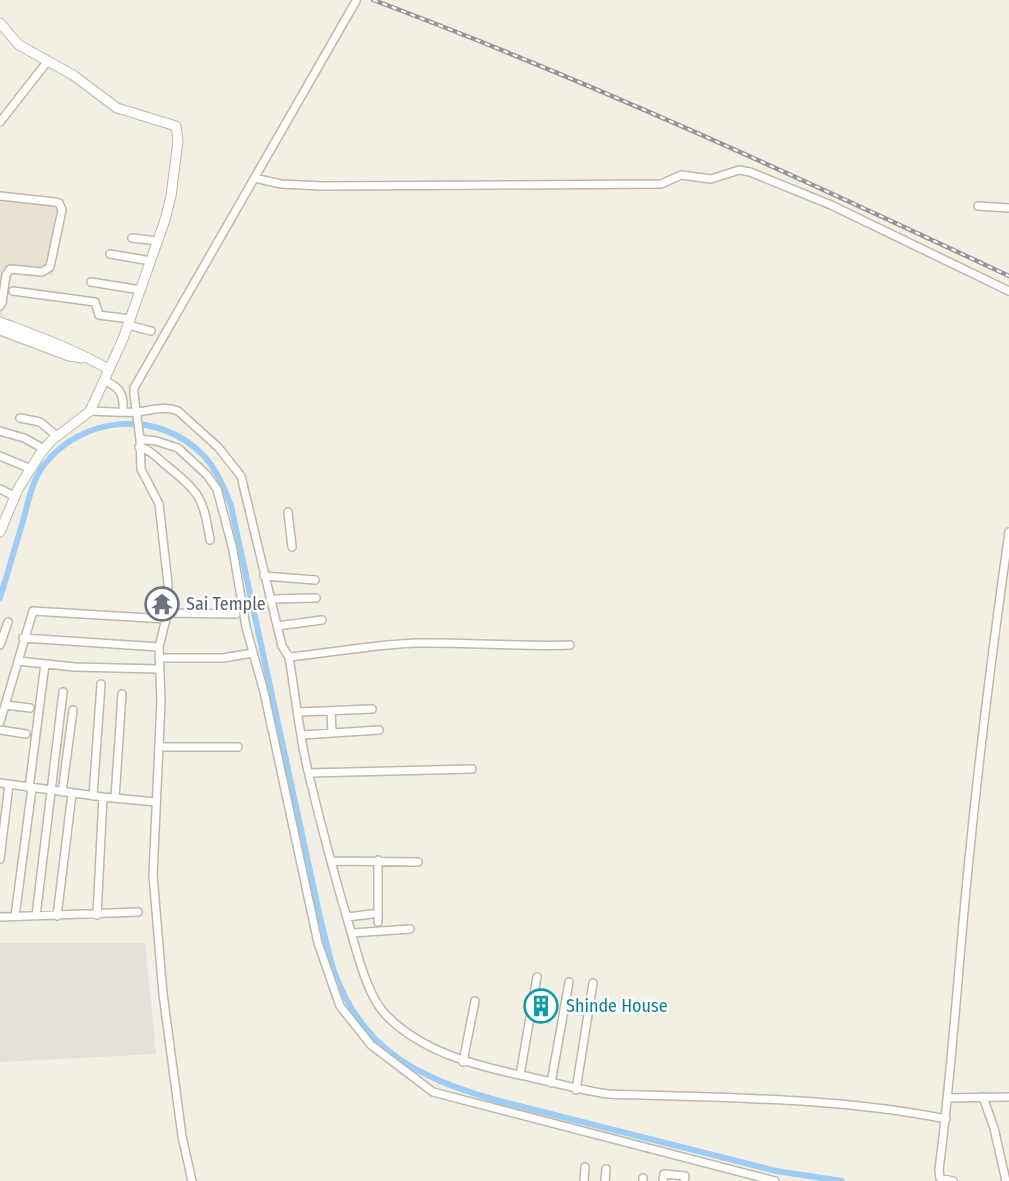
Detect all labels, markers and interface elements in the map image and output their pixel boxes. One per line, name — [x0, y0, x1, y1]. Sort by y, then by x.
temple icon: Sai Temple — [143, 585, 181, 623]
place label: Sai Temple — [186, 593, 266, 615]
building icon: Shinde House — [522, 987, 560, 1025]
place label: Shinde House — [566, 995, 668, 1017]

